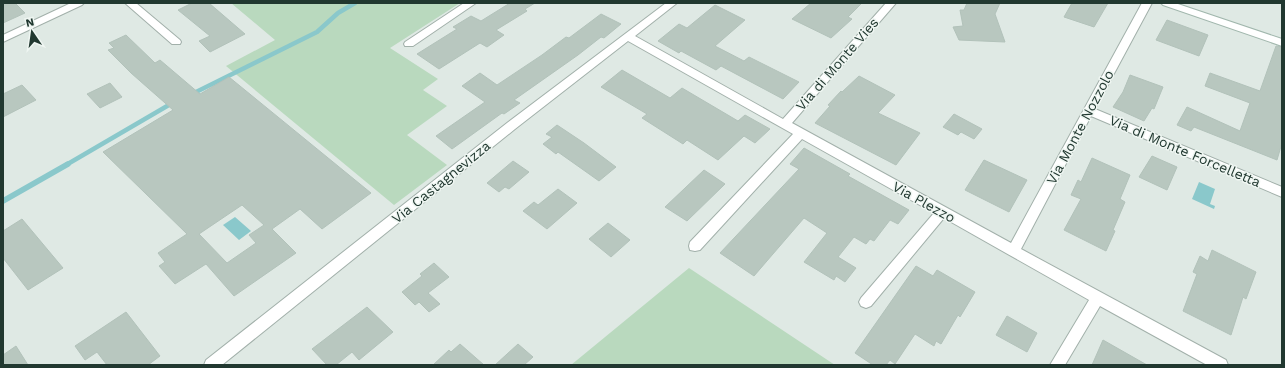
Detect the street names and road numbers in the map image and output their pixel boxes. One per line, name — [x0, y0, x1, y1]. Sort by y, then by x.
street label: Via di Monte Vies — [792, 14, 882, 114]
street label: Via Monte Nozzolo — [1043, 67, 1117, 187]
street label: Via di Monte Forcelletta — [1107, 112, 1263, 190]
street label: Via Castagnevizza — [389, 137, 493, 227]
street label: Via Plezzo — [890, 178, 958, 226]

